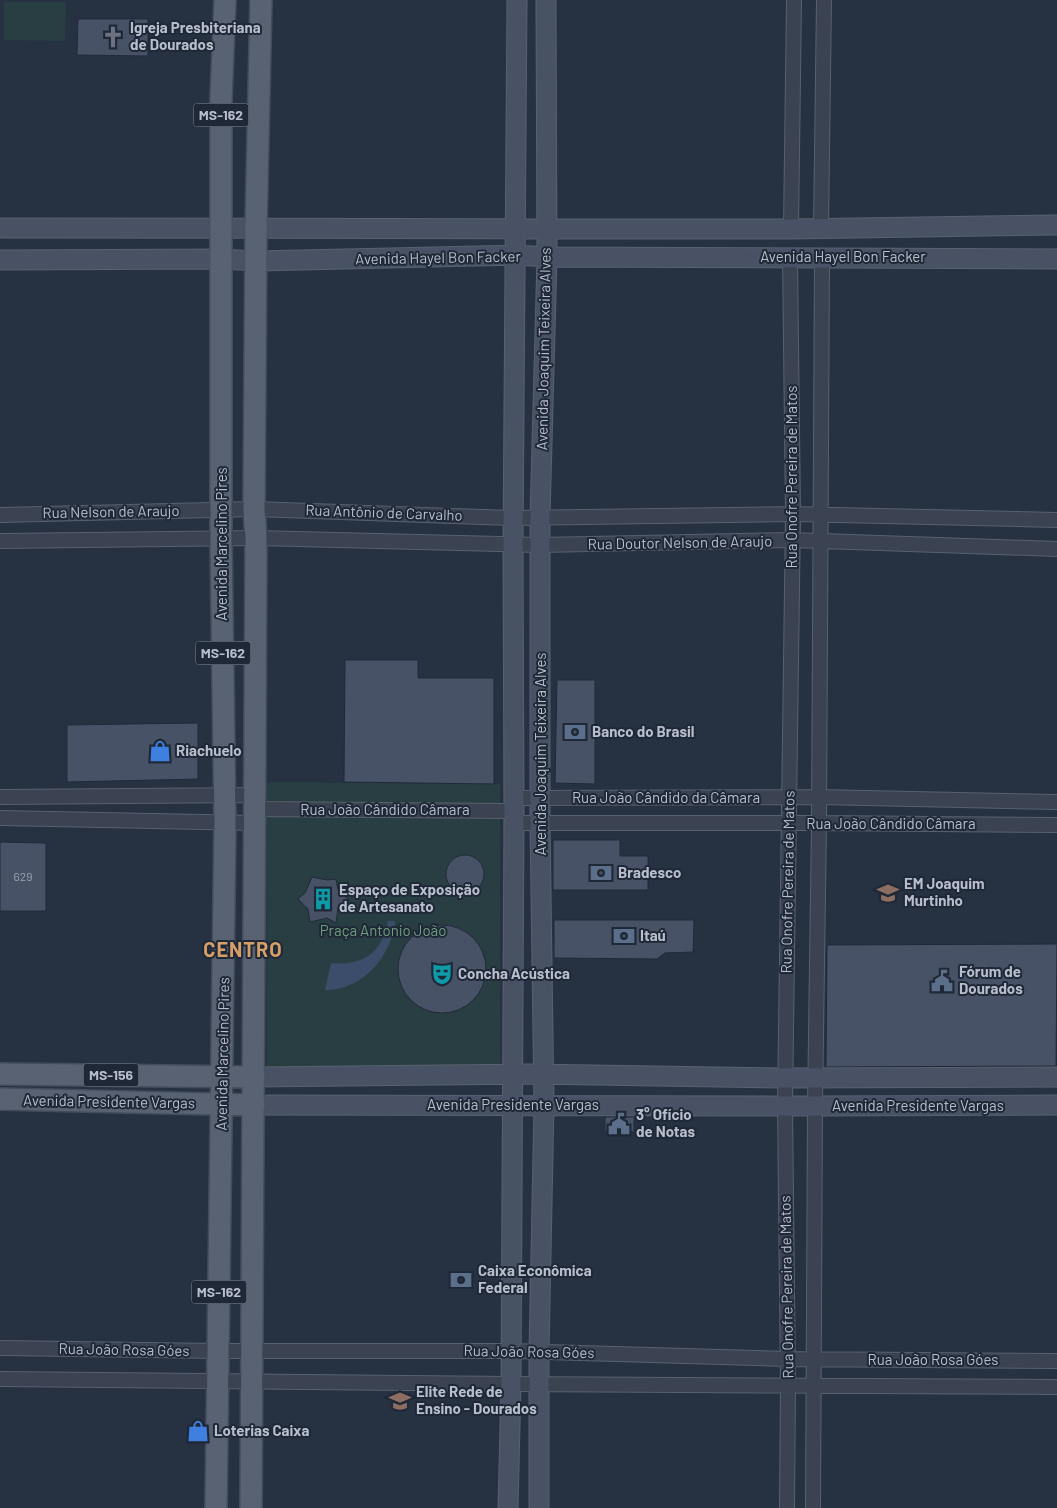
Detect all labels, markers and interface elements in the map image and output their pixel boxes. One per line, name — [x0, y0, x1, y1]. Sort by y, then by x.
place label: Igreja Presbiteriana de Dourados — [130, 18, 261, 53]
church icon: Igreja Presbiteriana de Dourados — [100, 24, 126, 50]
road number: MS-162 — [194, 104, 248, 126]
street label: Avenida Hayel Bon Facker — [355, 247, 521, 267]
street label: Avenida Joaquim Teixeira Alves — [532, 247, 554, 451]
street label: Avenida Hayel Bon Facker — [760, 247, 926, 265]
street label: Rua Onofre Pereira de Matos — [782, 385, 800, 569]
street label: Avenida Marcelino Pires — [212, 467, 230, 621]
street label: Rua Antônio de Carvalho — [305, 500, 463, 524]
street label: Rua Nelson de Araujo — [42, 501, 180, 521]
street label: Rua Doutor Nelson de Araujo — [588, 531, 772, 553]
road number: MS-162 — [196, 641, 250, 664]
street label: Avenida Joaquim Teixeira Alves — [531, 653, 549, 855]
bank icon: Banco do Brasil — [562, 719, 588, 745]
place label: Banco do Brasil — [592, 722, 694, 740]
shop icon: Riachuelo — [147, 738, 173, 764]
place label: Riachuelo — [176, 741, 242, 759]
street label: Rua João Cândido da Câmara — [572, 788, 760, 806]
street label: Rua Onofre Pereira de Matos — [776, 790, 798, 974]
street label: Rua João Cândido Câmara — [300, 800, 470, 818]
street label: Rua João Cândido Câmara — [806, 814, 976, 832]
bank icon: Bradesco — [588, 860, 614, 886]
place label: Bradesco — [618, 863, 681, 881]
house number: 629 — [14, 869, 32, 883]
place label: EM Joaquim Murtinho — [904, 874, 985, 909]
place label: Espaço de Exposição de Artesanato — [339, 880, 480, 915]
school or university icon: EM Joaquim Murtinho — [875, 880, 901, 906]
building icon: Espaço de Exposição de Artesanato — [310, 886, 336, 912]
park label: Praça Antonio João — [320, 921, 446, 939]
bank icon: Itaú — [611, 923, 637, 949]
place label: Itaú — [640, 926, 666, 944]
district label: CENTRO — [203, 937, 283, 961]
theatre icon: Concha Acústica — [429, 961, 455, 987]
place label: Fórum de Dourados — [959, 962, 1023, 997]
place label: Concha Acústica — [458, 964, 570, 982]
public building icon: Fórum de Dourados — [929, 968, 955, 994]
street label: Avenida Marcelino Pires — [212, 977, 232, 1131]
road number: MS-156 — [84, 1064, 138, 1086]
street label: Avenida Presidente Vargas — [23, 1091, 195, 1111]
street label: Avenida Presidente Vargas — [427, 1095, 599, 1113]
street label: Avenida Presidente Vargas — [832, 1096, 1004, 1114]
place label: 3° Ofício de Notas — [636, 1105, 695, 1140]
public building icon: 3° Ofício de Notas — [606, 1111, 632, 1137]
street label: Rua Onofre Pereira de Matos — [775, 1195, 797, 1379]
place label: Caixa Econômica Federal — [478, 1261, 592, 1296]
bank icon: Caixa Econômica Federal — [448, 1267, 474, 1293]
road number: MS-162 — [192, 1280, 246, 1304]
street label: Rua João Rosa Góes — [58, 1339, 190, 1359]
street label: Rua João Rosa Góes — [463, 1341, 595, 1361]
street label: Rua João Rosa Góes — [868, 1350, 998, 1368]
place label: Elite Rede de Ensino - Dourados — [416, 1382, 537, 1417]
school or university icon: Elite Rede de Ensino - Dourados — [387, 1388, 413, 1414]
shop icon: Loterias Caixa — [185, 1418, 211, 1444]
place label: Loterias Caixa — [214, 1421, 309, 1439]

